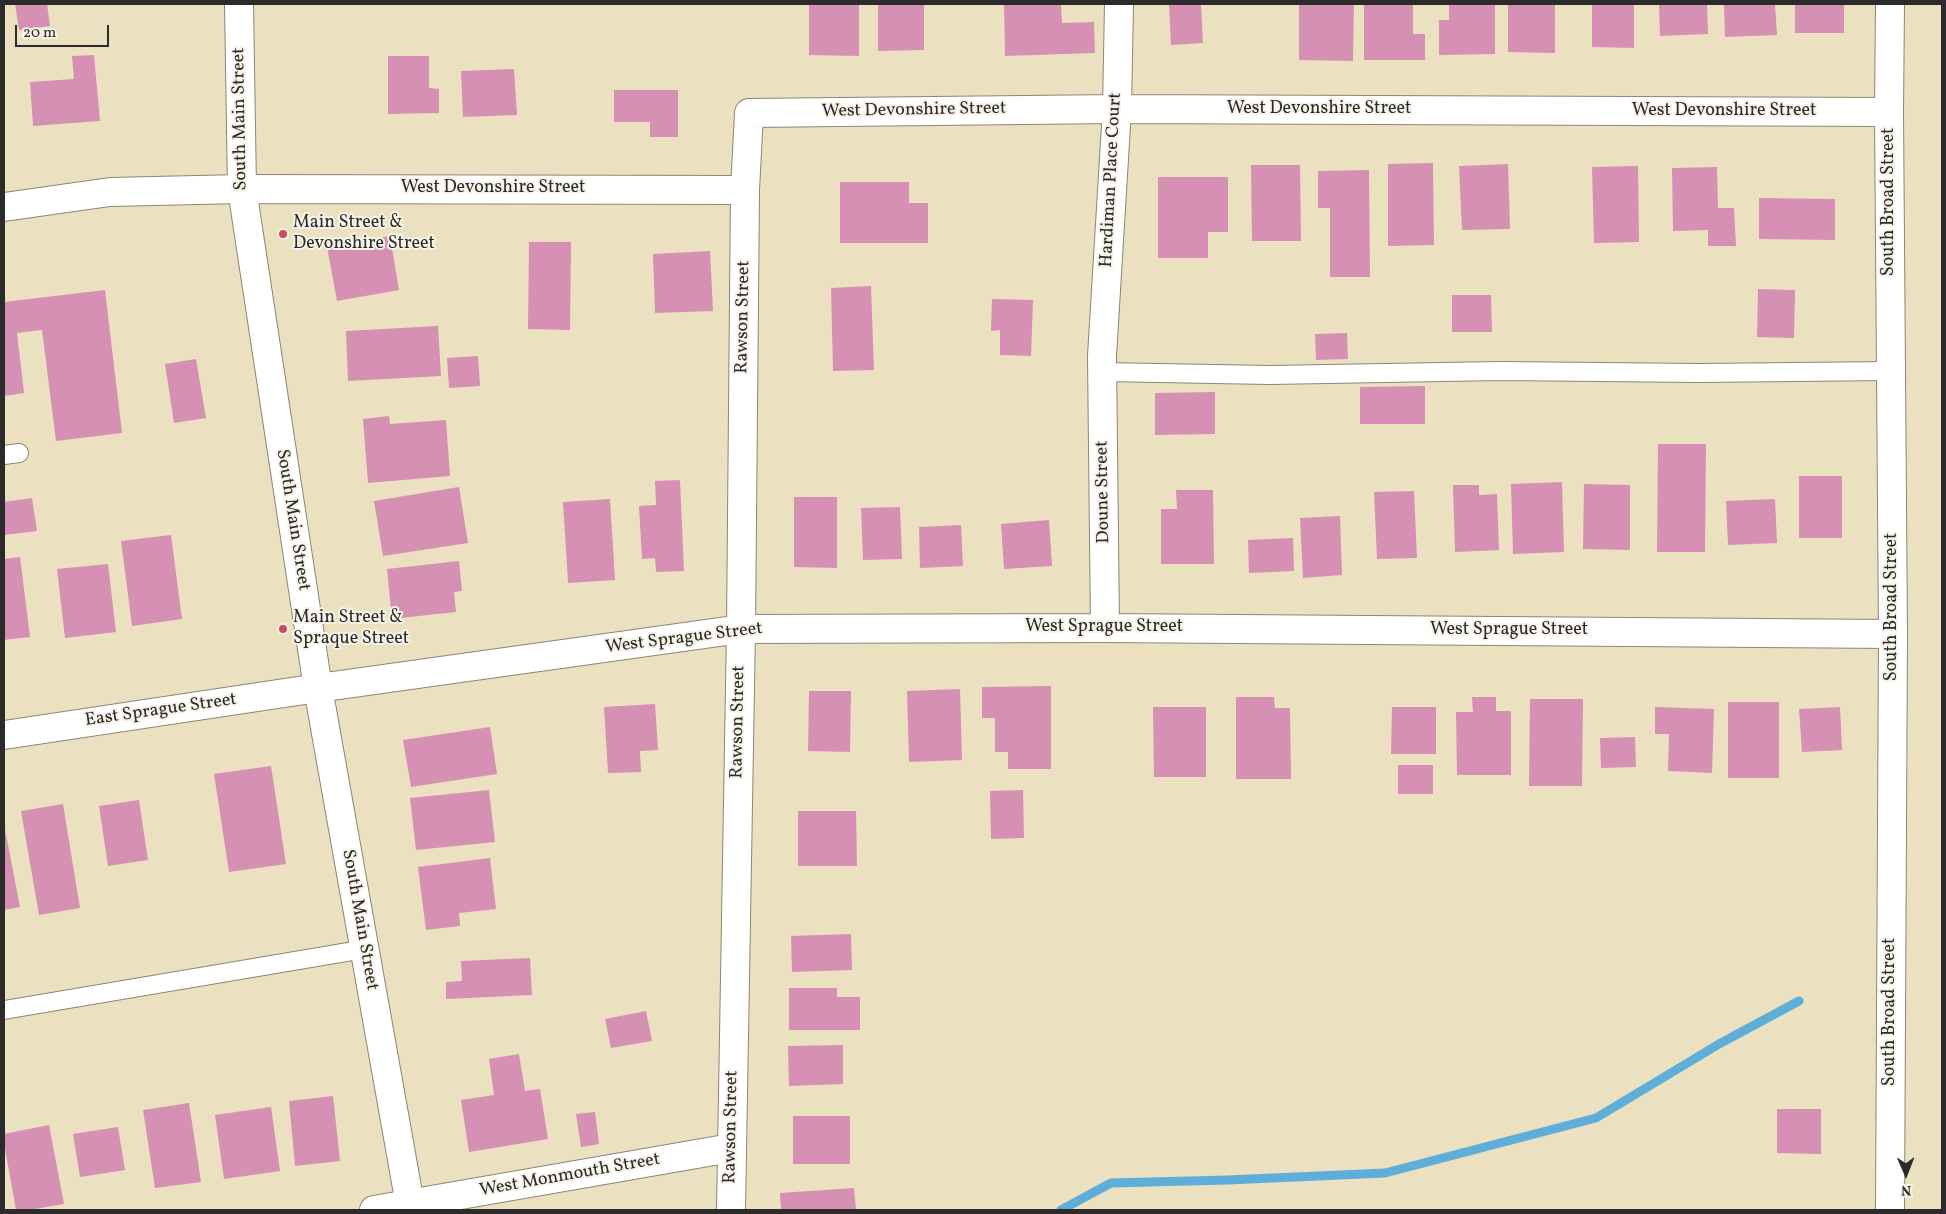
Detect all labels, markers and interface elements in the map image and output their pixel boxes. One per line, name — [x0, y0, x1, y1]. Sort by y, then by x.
scale bar — [18, 15, 111, 47]
text: 20 m — [23, 23, 56, 44]
street label: South Main Street — [229, 47, 253, 191]
street label: Hardiman Place Court — [1097, 92, 1127, 268]
street label: West Devonshire Street — [822, 99, 1006, 123]
street label: West Devonshire Street — [1227, 99, 1411, 121]
street label: West Devonshire Street — [1632, 101, 1816, 123]
street label: South Broad Street — [1879, 128, 1901, 276]
street label: West Devonshire Street — [401, 178, 585, 200]
place label: Main Street & Devonshire Street — [293, 213, 435, 255]
marker: Main Street & Devonshire Street — [277, 228, 289, 240]
street label: Rawson Street — [732, 260, 756, 374]
street label: Doune Street — [1092, 440, 1116, 544]
street label: South Main Street — [270, 448, 314, 592]
street label: South Broad Street — [1882, 533, 1904, 681]
place label: Main Street & Spraque Street — [293, 608, 409, 650]
street label: West Sprague Street — [1025, 617, 1183, 639]
street label: West Sprague Street — [604, 619, 764, 659]
street label: West Sprague Street — [1430, 620, 1588, 642]
marker: Main Street & Spraque Street — [277, 623, 289, 635]
street label: Rawson Street — [727, 665, 751, 779]
street label: East Sprague Street — [84, 690, 238, 732]
street label: South Main Street — [336, 848, 382, 992]
street label: South Broad Street — [1880, 938, 1902, 1086]
street label: Rawson Street — [720, 1070, 744, 1184]
street label: West Monmouth Street — [478, 1149, 662, 1203]
north arrow — [1881, 1149, 1931, 1199]
text: N — [1901, 1180, 1912, 1199]

